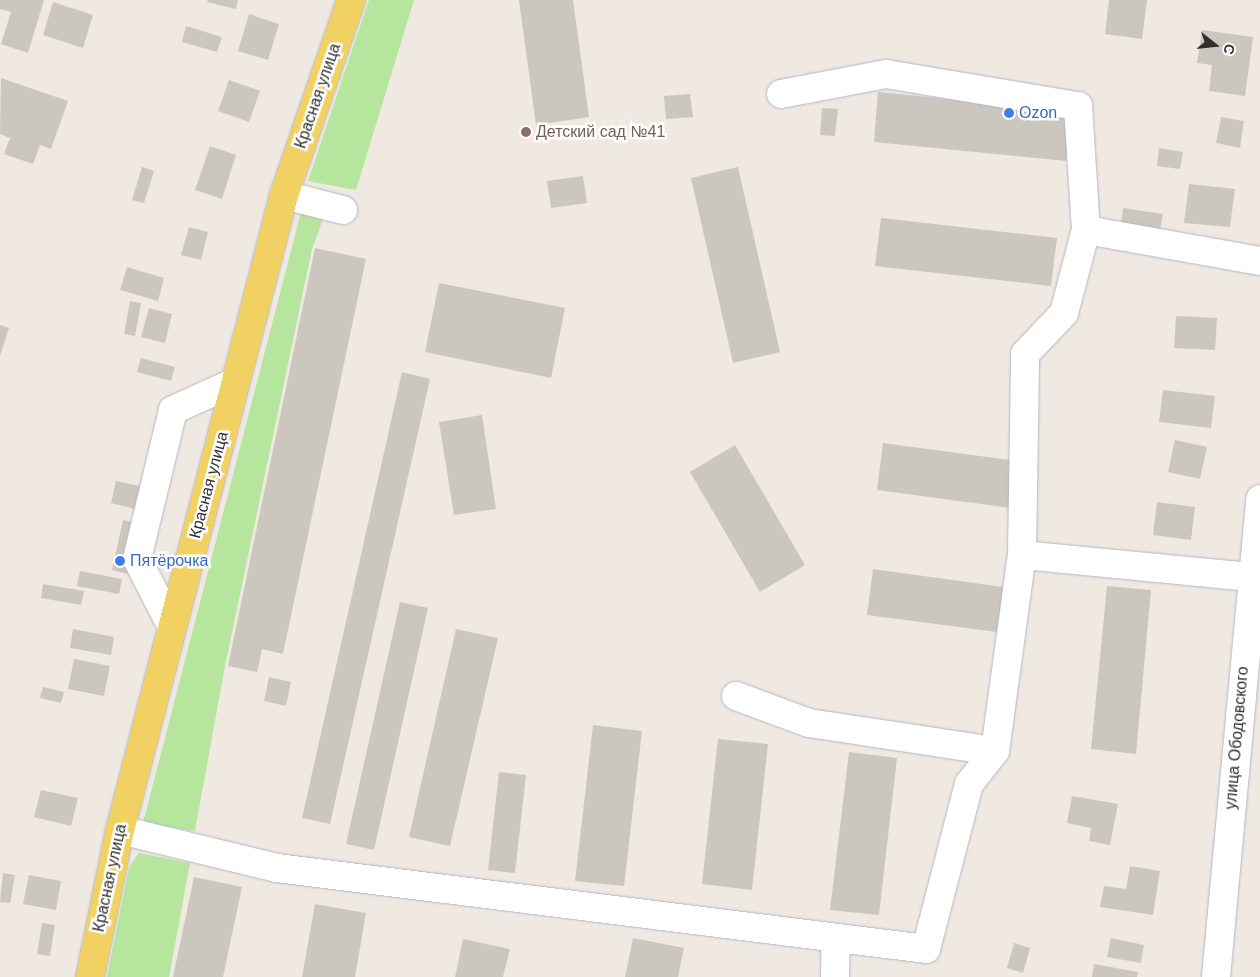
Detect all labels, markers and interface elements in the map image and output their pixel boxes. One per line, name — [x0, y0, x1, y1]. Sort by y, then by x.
north arrow — [1190, 20, 1240, 70]
street label: Красная улица — [291, 41, 345, 151]
text: С — [1220, 42, 1239, 56]
place label: Ozon — [1019, 103, 1057, 123]
marker: Ozon — [1003, 107, 1015, 119]
place label: Детский сад №41 — [536, 122, 665, 142]
marker: Детский сад №41 — [520, 126, 532, 138]
street label: Красная улица — [185, 429, 233, 541]
place label: Пятёрочка — [130, 551, 208, 571]
marker: Пятёрочка — [114, 555, 126, 567]
street label: улица Ободовского — [1221, 666, 1253, 810]
street label: Красная улица — [89, 822, 131, 934]

